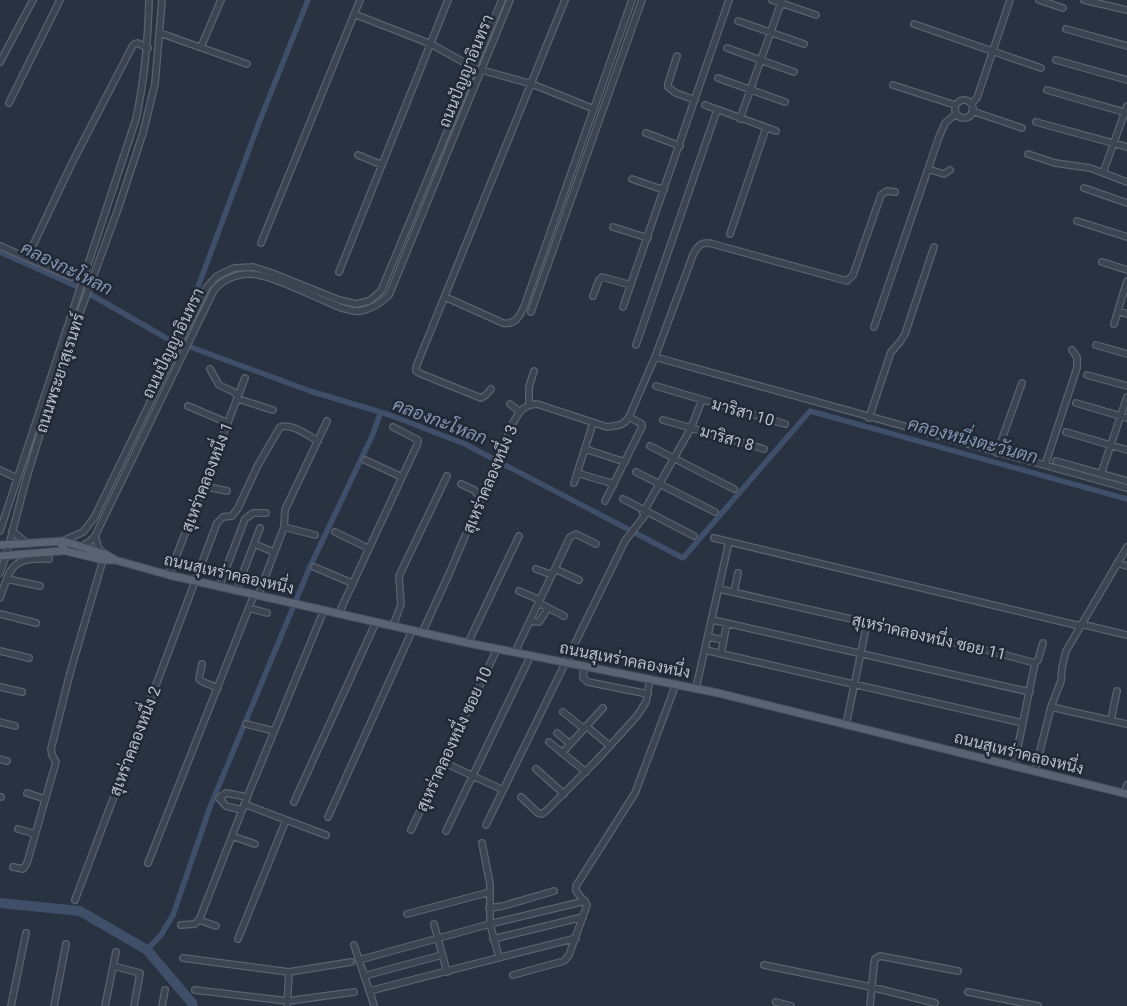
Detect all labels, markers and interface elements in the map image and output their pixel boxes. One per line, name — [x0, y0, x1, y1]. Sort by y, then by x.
street label: ถนนปัญญาอินทรา — [435, 12, 497, 130]
water label: คลองกะโหลก — [18, 235, 117, 299]
street label: ถนนปัญญาอินทรา — [138, 285, 208, 401]
street label: ถนนพระยาสุเรนทร์ — [29, 310, 90, 436]
water label: คลองกะโหลก — [390, 392, 491, 449]
street label: มาริสา 10 — [709, 394, 777, 430]
water label: คลองหนึ่งตะวันตก — [906, 408, 1042, 467]
street label: สุเหร่าคลองหนึ่ง 1 — [173, 418, 239, 535]
street label: สุเหร่าคลองหนึ่ง 3 — [454, 420, 523, 537]
street label: มาริสา 8 — [698, 421, 756, 455]
street label: ถนนสุเหร่าคลองหนึ่ง — [162, 545, 297, 600]
street label: สุเหร่าคลองหนึ่ง ซอย 11 — [850, 605, 1009, 666]
street label: ถนนสุเหร่าคลองหนึ่ง — [558, 633, 693, 684]
street label: สุเหร่าคลองหนึ่ง ซอย 10 — [408, 662, 498, 815]
street label: สุเหร่าคลองหนึ่ง 2 — [101, 682, 167, 799]
street label: ถนนสุเหร่าคลองหนึ่ง — [952, 723, 1087, 780]

